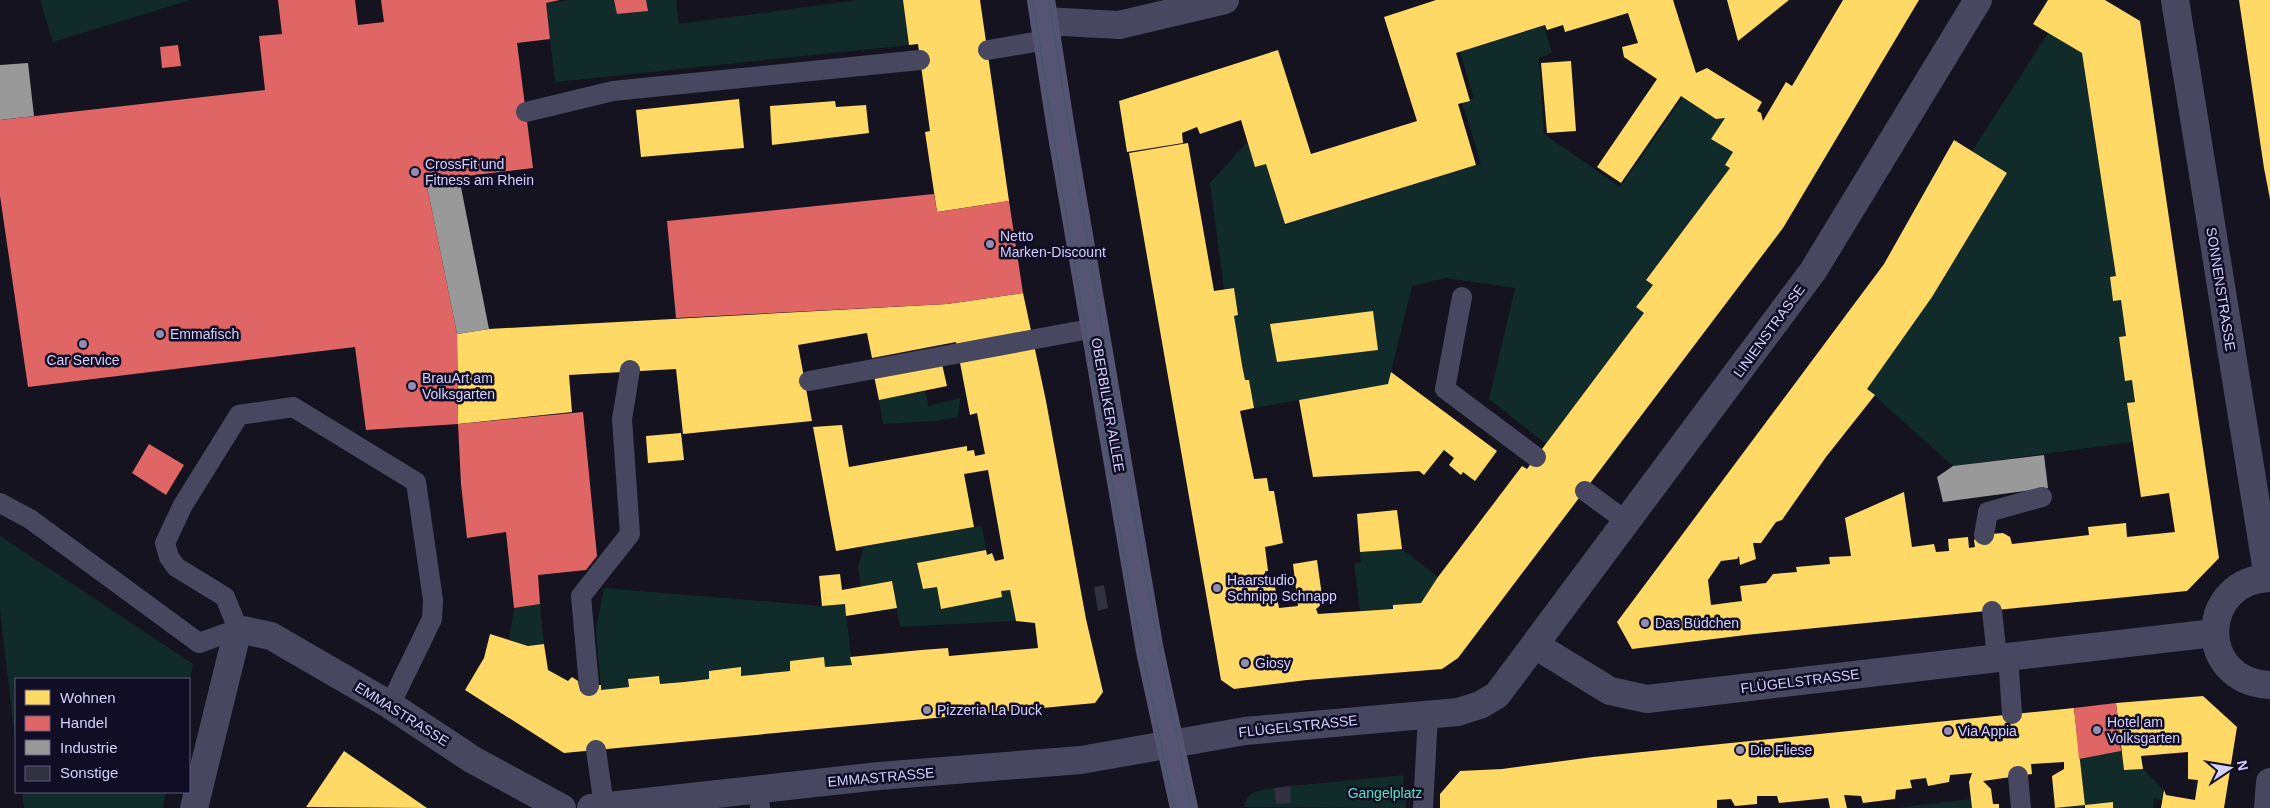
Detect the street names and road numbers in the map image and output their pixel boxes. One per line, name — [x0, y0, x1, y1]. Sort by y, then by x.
street label: SONNENSTRASSE — [2203, 226, 2239, 352]
street label: LINIENSTRASSE — [1730, 282, 1808, 380]
street label: OBERBILKER ALLEE — [1088, 337, 1128, 473]
street label: FLÜGELSTRASSE — [1739, 665, 1860, 696]
street label: EMMASTRASSE — [352, 679, 452, 749]
street label: FLÜGELSTRASSE — [1237, 711, 1358, 740]
street label: EMMASTRASSE — [827, 764, 935, 790]

